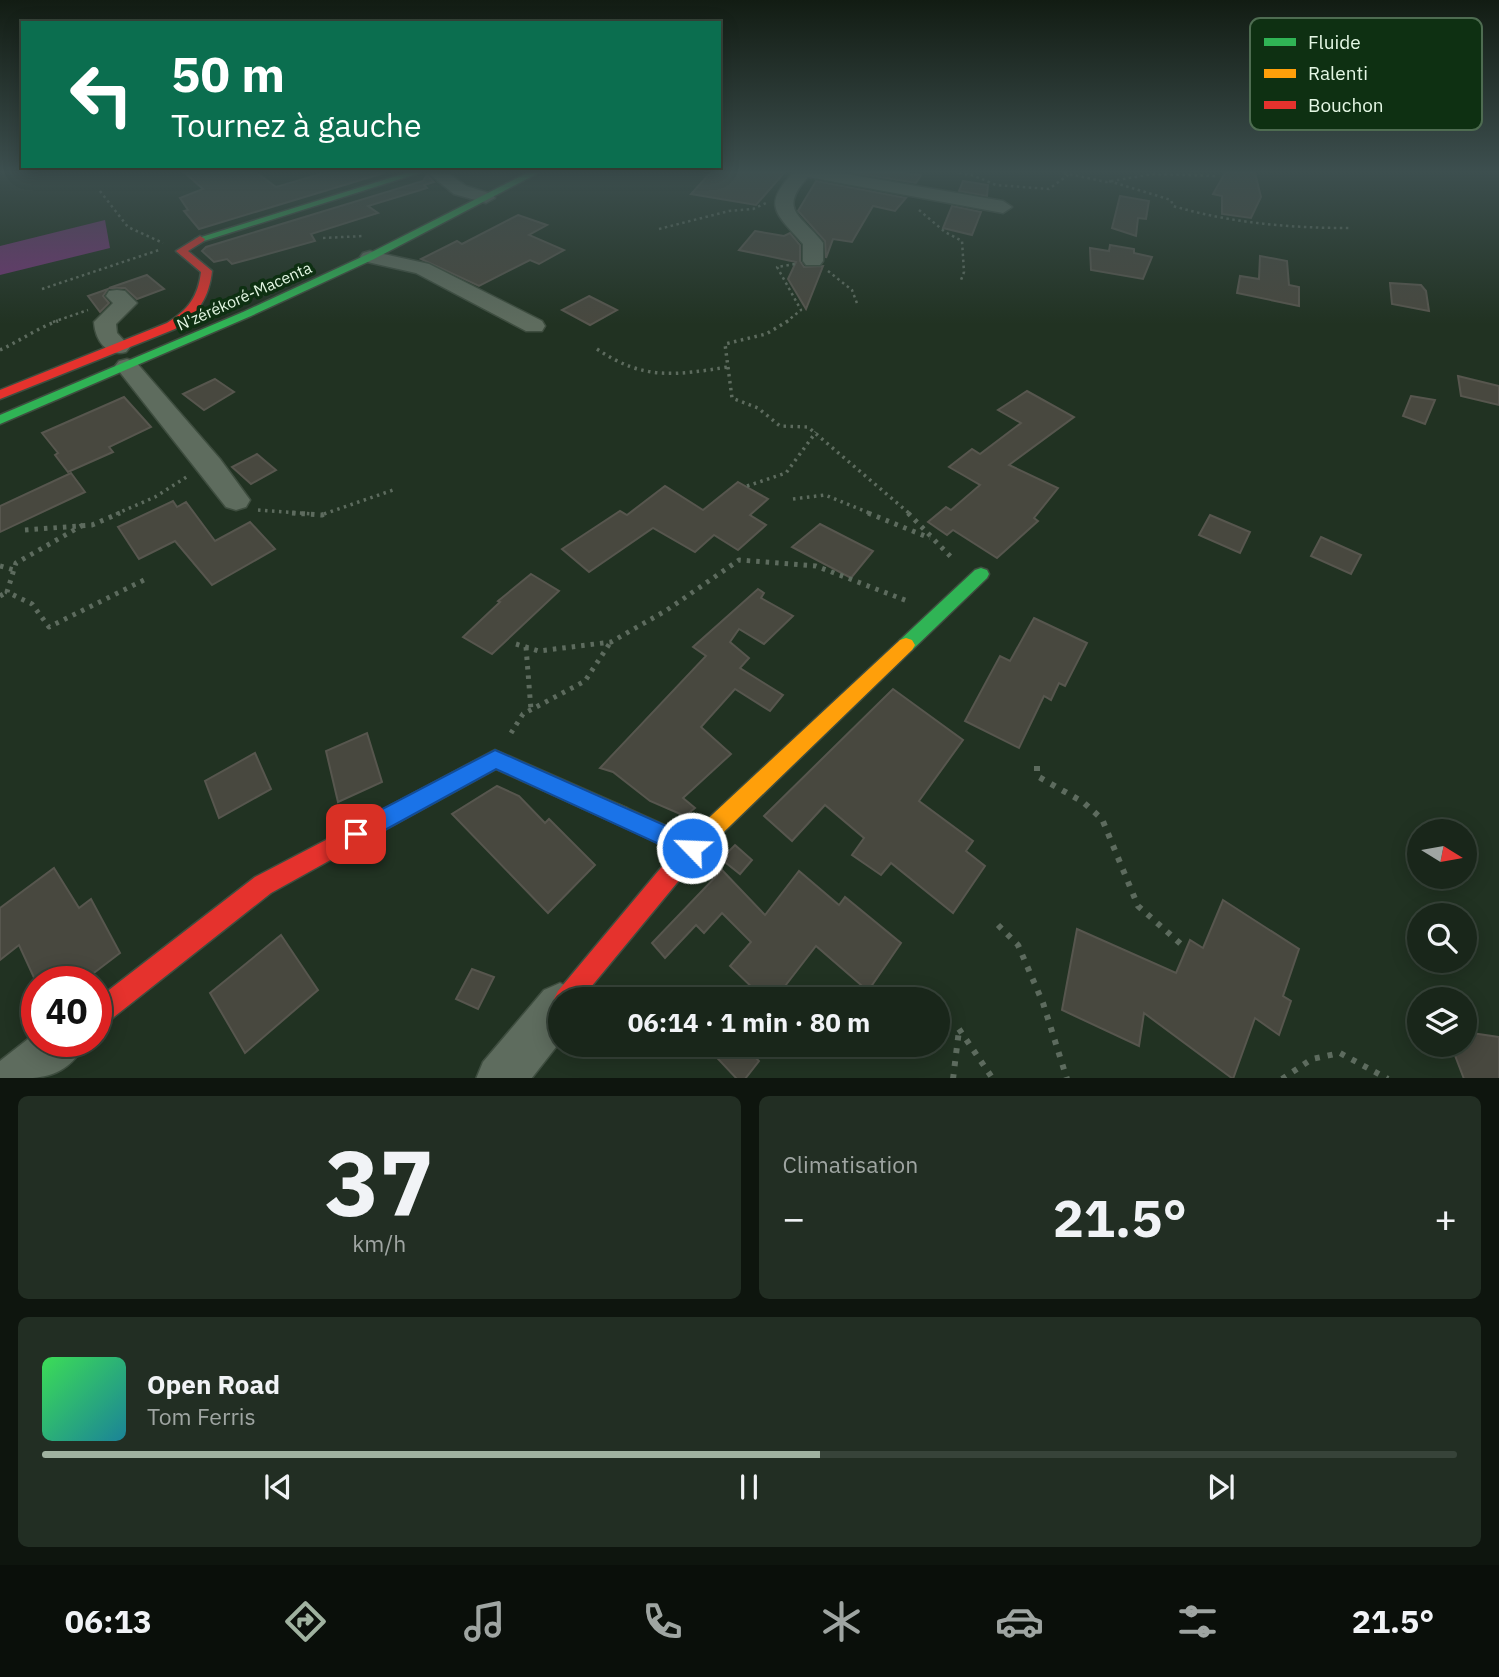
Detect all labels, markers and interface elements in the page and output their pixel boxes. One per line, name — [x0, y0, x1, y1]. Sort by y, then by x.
legend — [1250, 18, 1482, 130]
text: Fluide — [1308, 30, 1361, 54]
text: 50 m — [171, 42, 285, 105]
icon: left — [56, 49, 147, 140]
text: Ralenti — [1308, 61, 1368, 85]
text: Bouchon — [1308, 93, 1384, 117]
text: Tournez à gauche — [171, 104, 422, 146]
street label: N'zérékoré-Macenta — [173, 257, 315, 335]
pin — [326, 804, 386, 864]
position arrow — [655, 811, 729, 885]
icon: arrive — [337, 815, 375, 853]
north arrow — [1407, 819, 1477, 889]
map controls — [1407, 819, 1477, 1057]
button: search — [1407, 903, 1477, 973]
speed limit sign: 40 — [21, 966, 112, 1057]
button: layers — [1407, 987, 1477, 1057]
text: 06:14 · 1 min · 80 m — [628, 1005, 870, 1039]
text: 37 — [325, 1123, 434, 1241]
text: Climatisation — [783, 1149, 918, 1179]
text: 21.5° — [1053, 1184, 1187, 1251]
text: − — [783, 1193, 805, 1242]
text: + — [1434, 1193, 1457, 1242]
text: km/h — [352, 1228, 406, 1258]
text: Open Road — [147, 1367, 280, 1401]
text: Tom Ferris — [147, 1401, 256, 1431]
icon: previous — [259, 1468, 297, 1506]
icon: pause — [730, 1468, 768, 1506]
icon: next — [1202, 1468, 1240, 1506]
icon: directions — [281, 1597, 330, 1646]
icon: music — [460, 1597, 509, 1646]
icon: phone — [638, 1597, 687, 1646]
icon: climate — [817, 1597, 866, 1646]
icon: car — [995, 1597, 1044, 1646]
icon: filters — [1173, 1597, 1222, 1646]
text: 06:13 — [65, 1600, 152, 1642]
text: 21.5° — [1352, 1600, 1434, 1642]

